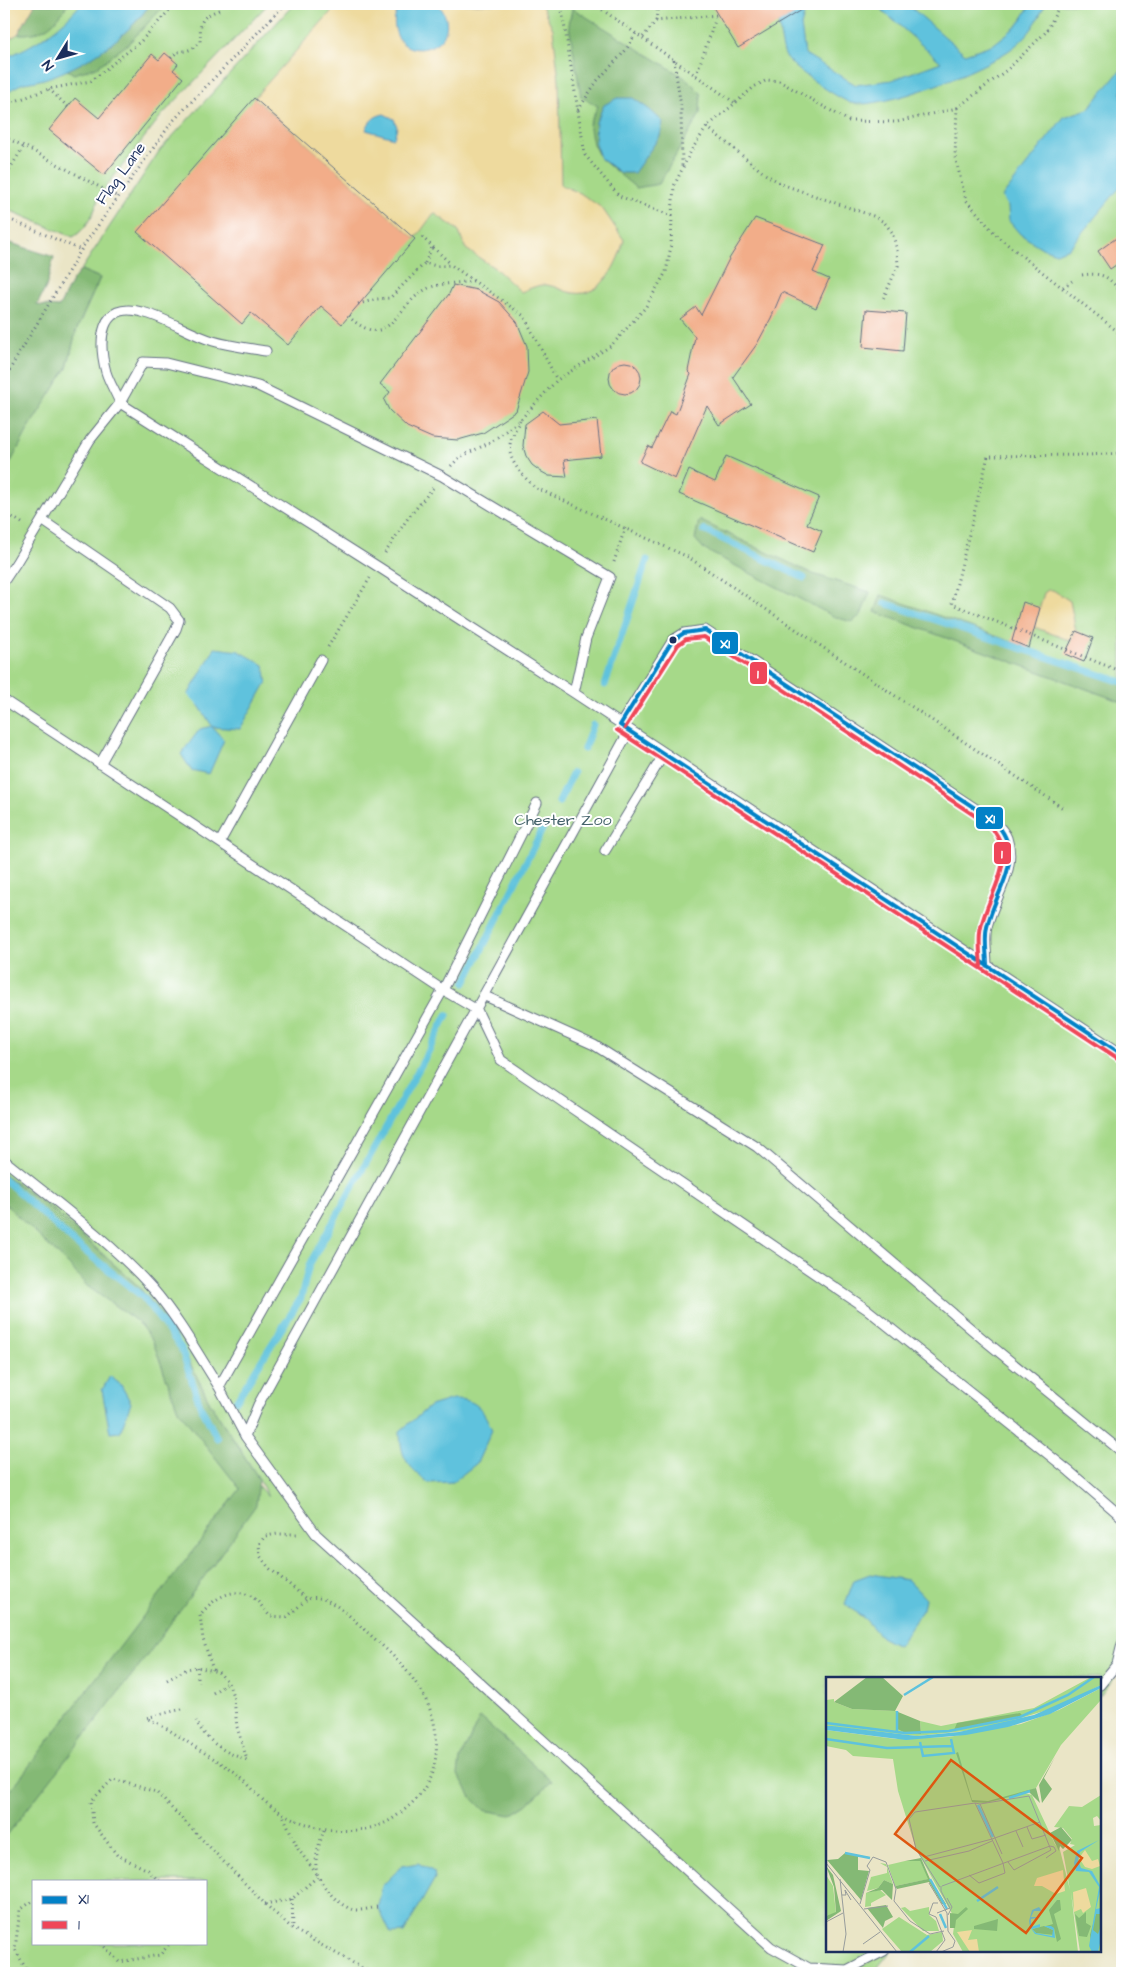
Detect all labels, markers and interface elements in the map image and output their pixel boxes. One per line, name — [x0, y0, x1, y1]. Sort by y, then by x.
north arrow — [32, 32, 82, 82]
text: N — [38, 56, 59, 75]
street label: Flag Lane — [91, 138, 152, 210]
line badge: X1 — [711, 631, 739, 655]
text: X1 — [720, 634, 730, 654]
unlabelled marker — [668, 635, 678, 645]
line badge: 1 — [749, 661, 768, 685]
text: 1 — [757, 664, 759, 684]
line badge: X1 — [975, 806, 1004, 830]
park label: Chester Zoo — [515, 809, 611, 831]
text: X1 — [985, 809, 995, 829]
line badge: 1 — [993, 841, 1012, 865]
text: 1 — [1001, 844, 1003, 864]
inset map — [826, 1677, 1101, 1952]
legend — [32, 1880, 208, 1944]
text: X1 — [78, 1889, 89, 1910]
text: 1 — [78, 1915, 80, 1936]

